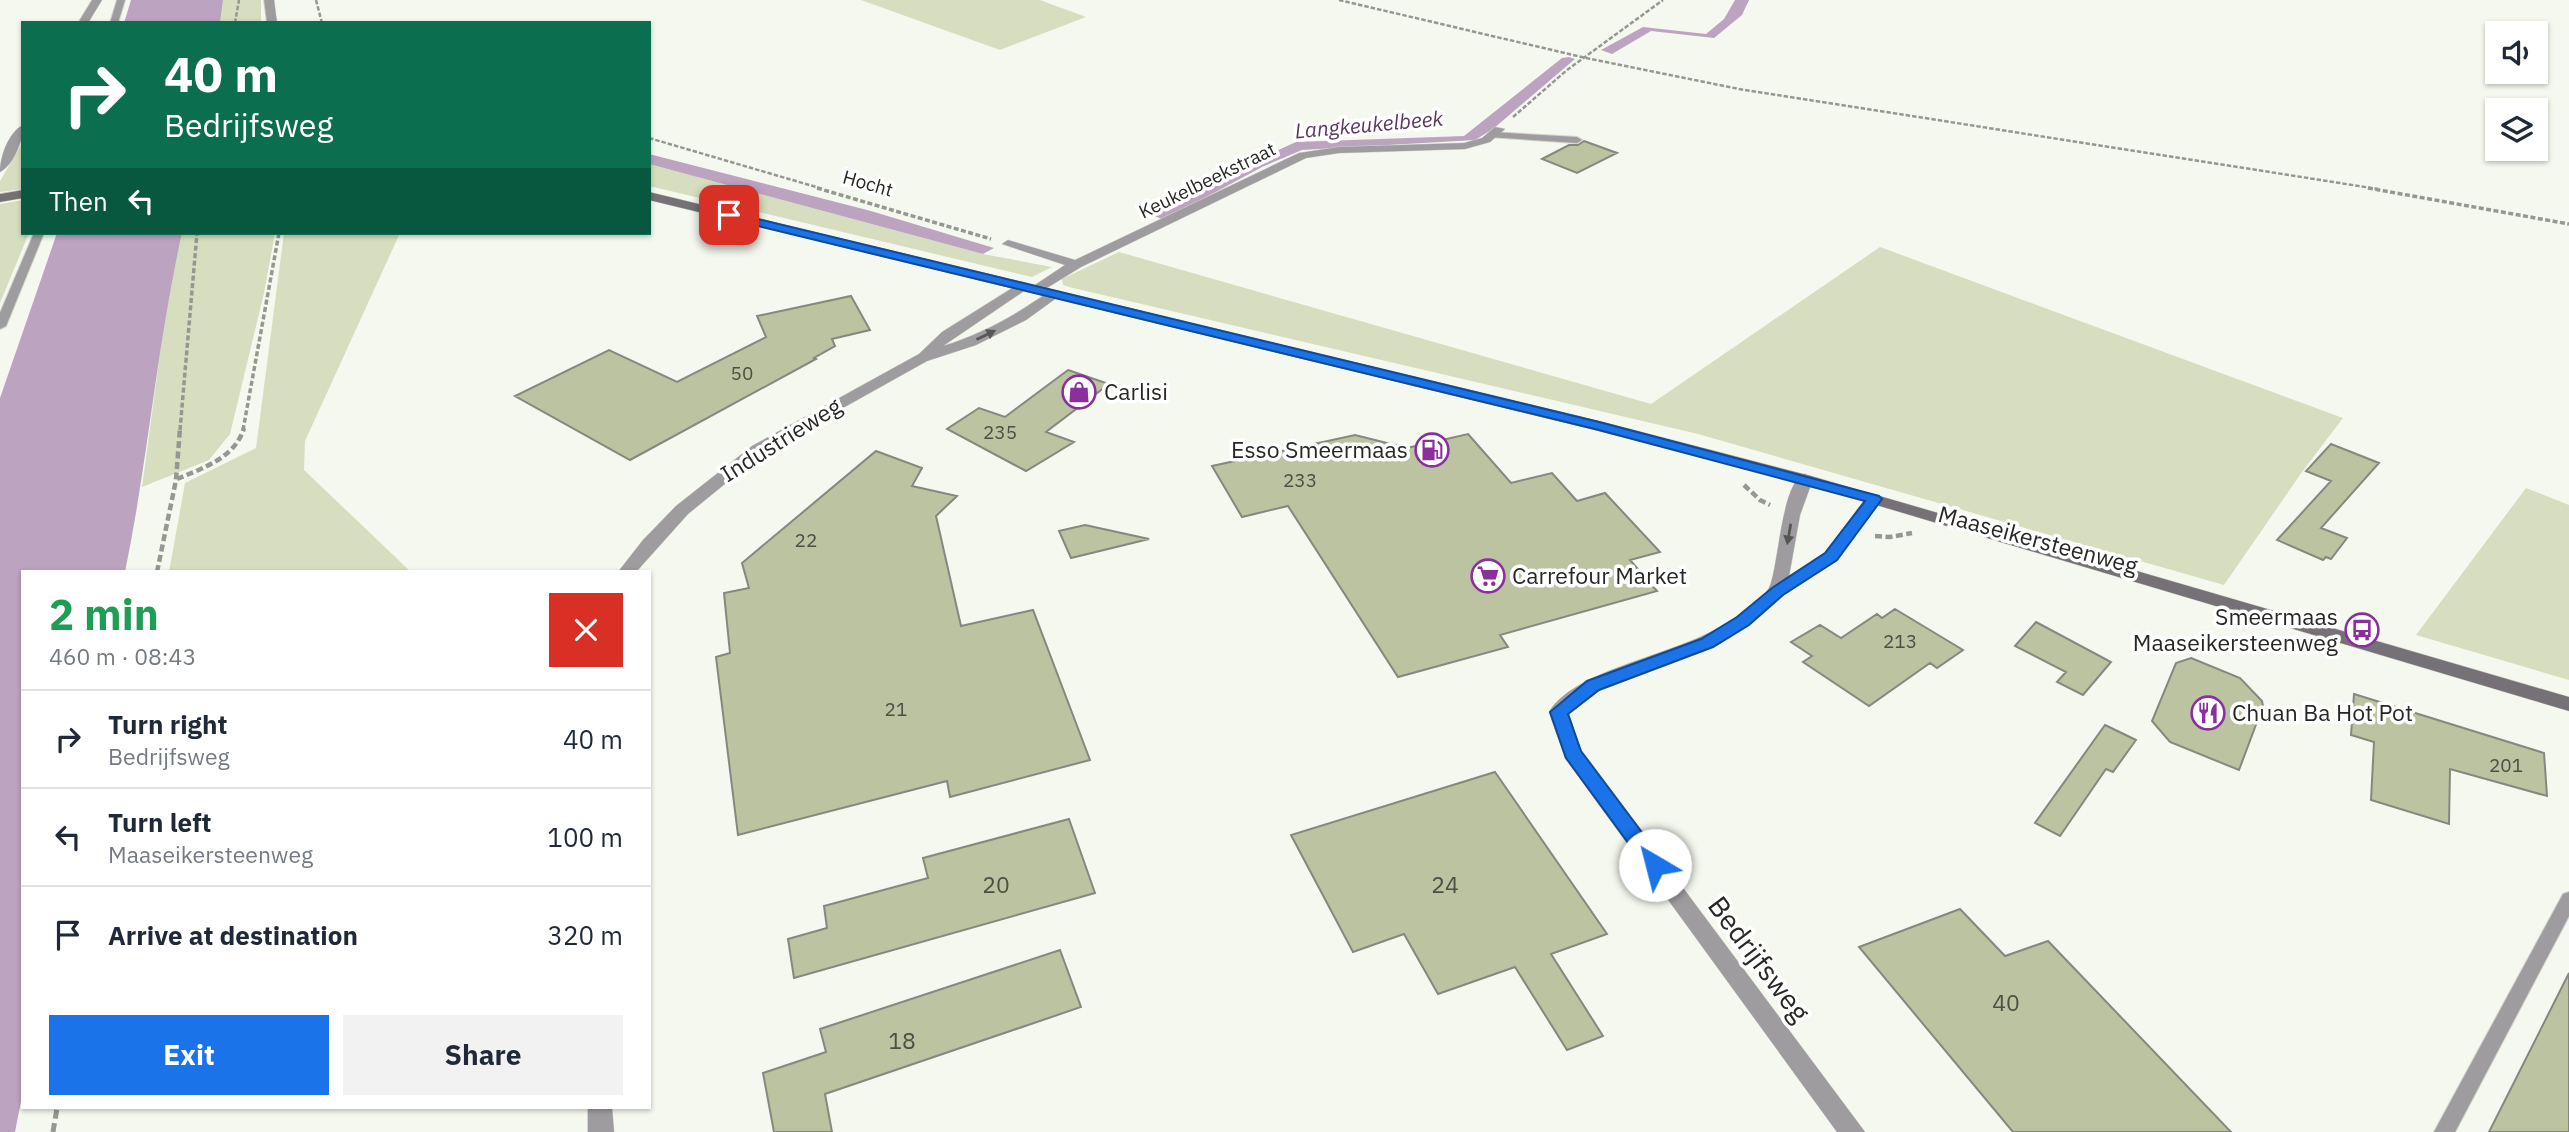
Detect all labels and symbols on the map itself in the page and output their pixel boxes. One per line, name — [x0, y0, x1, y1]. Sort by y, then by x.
water label: Langkeukelbeek — [1294, 103, 1445, 144]
street label: Keukelbeekstraat — [1135, 136, 1279, 224]
street label: Hocht — [840, 164, 896, 202]
pin — [699, 185, 759, 245]
one-way arrow — [976, 329, 996, 340]
house number: 50 — [731, 361, 753, 385]
shop icon: Carlisi — [1060, 373, 1098, 411]
place label: Carlisi — [1104, 376, 1168, 406]
street label: Industrieweg — [715, 390, 846, 488]
house number: 235 — [983, 420, 1017, 444]
fuel station icon: Esso Smeermaas — [1413, 431, 1451, 469]
place label: Esso Smeermaas — [1231, 434, 1408, 464]
house number: 233 — [1283, 468, 1317, 492]
street label: Maaseikersteenweg — [1935, 498, 2141, 580]
one-way arrow — [1783, 523, 1794, 545]
house number: 22 — [795, 528, 817, 552]
supermarket icon: Carrefour Market — [1469, 557, 1507, 595]
place label: Carrefour Market — [1512, 560, 1687, 590]
place label: Smeermaas Maaseikersteenweg — [2133, 601, 2338, 657]
bus stop icon: Smeermaas Maaseikersteenweg — [2343, 611, 2381, 649]
house number: 213 — [1883, 629, 1917, 653]
restaurant icon: Chuan Ba Hot Pot — [2189, 694, 2227, 732]
house number: 21 — [885, 697, 907, 721]
place label: Chuan Ba Hot Pot — [2232, 697, 2413, 727]
house number: 201 — [2489, 753, 2523, 777]
position arrow — [1618, 828, 1692, 902]
house number: 20 — [982, 869, 1010, 899]
house number: 24 — [1431, 869, 1459, 899]
street label: Bedrijfsweg — [1700, 888, 1819, 1029]
house number: 40 — [1992, 987, 2020, 1017]
house number: 18 — [888, 1025, 916, 1055]

